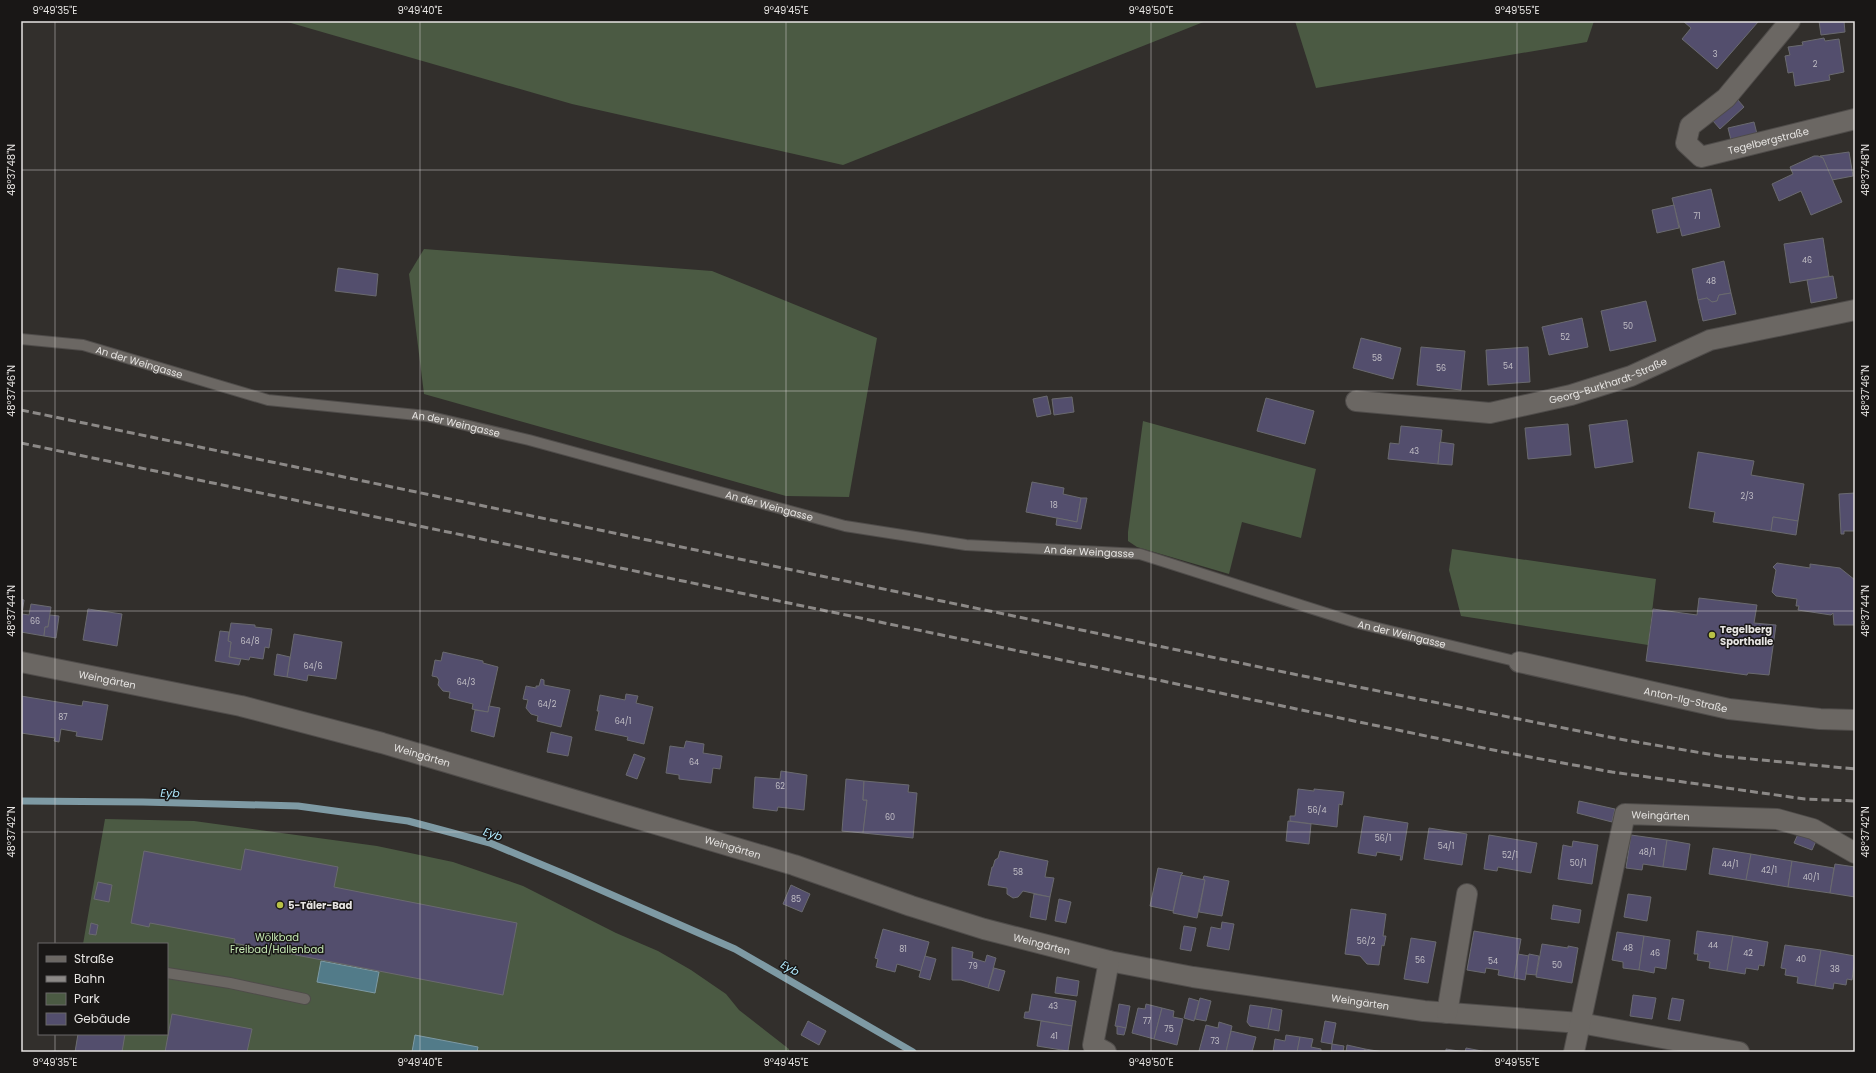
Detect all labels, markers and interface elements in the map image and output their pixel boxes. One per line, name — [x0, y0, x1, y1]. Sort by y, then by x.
text: 9°49'35"E — [33, 3, 77, 18]
text: 9°49'40"E — [397, 3, 443, 18]
text: 9°49'45"E — [763, 3, 809, 18]
text: 9°49'50"E — [1128, 3, 1174, 18]
text: 9°49'55"E — [1494, 3, 1540, 18]
house number: 3 — [1713, 49, 1718, 60]
house number: 2 — [1813, 59, 1818, 70]
street label: Tegelbergstraße — [1726, 124, 1810, 158]
text: 48°37'48"N — [4, 144, 19, 196]
text: 48°37'48"N — [1858, 144, 1873, 196]
house number: 71 — [1694, 211, 1700, 222]
house number: 46 — [1802, 255, 1812, 266]
house number: 48 — [1706, 276, 1716, 287]
house number: 50 — [1623, 321, 1633, 332]
house number: 52 — [1560, 332, 1570, 343]
street label: An der Weingasse — [94, 342, 185, 382]
house number: 58 — [1372, 353, 1382, 364]
street label: Georg-Burkhardt-Straße — [1548, 354, 1669, 408]
house number: 54 — [1503, 361, 1513, 372]
house number: 56 — [1436, 363, 1446, 374]
text: 48°37'46"N — [4, 365, 19, 417]
text: 48°37'46"N — [1858, 365, 1873, 417]
street label: An der Weingasse — [411, 408, 502, 441]
house number: 43 — [1409, 446, 1419, 457]
street label: An der Weingasse — [724, 487, 815, 525]
house number: 2/3 — [1740, 491, 1754, 502]
house number: 18 — [1050, 500, 1058, 511]
street label: An der Weingasse — [1044, 542, 1134, 562]
text: 48°37'44"N — [4, 585, 19, 637]
text: 48°37'44"N — [1858, 585, 1873, 637]
house number: 66 — [30, 616, 40, 627]
street label: An der Weingasse — [1356, 616, 1447, 652]
place label: Tegelberg Sporthalle — [1720, 622, 1773, 649]
marker: Tegelberg Sporthalle — [1707, 630, 1717, 640]
house number: 64/8 — [241, 636, 259, 647]
house number: 64/6 — [304, 661, 323, 672]
street label: Weingärten — [77, 667, 137, 693]
house number: 64/3 — [457, 677, 476, 688]
street label: Anton-Ilg-Straße — [1642, 683, 1729, 716]
house number: 64/2 — [538, 699, 557, 710]
house number: 87 — [58, 712, 68, 723]
house number: 64/1 — [615, 716, 631, 727]
street label: Weingärten — [392, 740, 452, 771]
house number: 64 — [689, 757, 699, 768]
house number: 62 — [775, 781, 785, 792]
water label: Eyb — [160, 785, 180, 801]
house number: 56/4 — [1308, 805, 1326, 816]
text: 48°37'42"N — [4, 806, 19, 858]
text: 48°37'42"N — [1858, 806, 1873, 858]
street label: Weingärten — [1631, 807, 1690, 824]
house number: 60 — [885, 812, 895, 823]
water label: Eyb — [481, 823, 505, 845]
street label: Weingärten — [703, 832, 763, 863]
house number: 56/1 — [1375, 833, 1391, 844]
house number: 54/1 — [1438, 841, 1454, 852]
house number: 48/1 — [1639, 847, 1655, 858]
house number: 52/1 — [1502, 850, 1518, 861]
house number: 50/1 — [1570, 858, 1586, 869]
house number: 44/1 — [1722, 859, 1738, 870]
house number: 42/1 — [1761, 865, 1777, 876]
house number: 58 — [1013, 867, 1023, 878]
house number: 40/1 — [1803, 872, 1819, 883]
house number: 85 — [791, 894, 801, 905]
place label: 5-Täler-Bad — [288, 898, 353, 913]
marker: 5-Täler-Bad — [275, 900, 285, 910]
park label: Wölkbad Freibad/Hallenbad — [230, 930, 324, 957]
street label: Weingärten — [1012, 930, 1072, 959]
house number: 56/2 — [1357, 936, 1376, 947]
house number: 44 — [1708, 940, 1718, 951]
legend — [38, 943, 168, 1035]
house number: 48 — [1623, 943, 1633, 954]
house number: 81 — [899, 944, 907, 955]
house number: 46 — [1650, 948, 1660, 959]
house number: 42 — [1743, 948, 1753, 959]
text: Straße — [74, 950, 114, 967]
house number: 40 — [1796, 954, 1806, 965]
house number: 56 — [1415, 955, 1425, 966]
water label: Eyb — [778, 956, 802, 980]
house number: 54 — [1488, 956, 1498, 967]
house number: 50 — [1552, 960, 1562, 971]
house number: 79 — [968, 961, 978, 972]
house number: 38 — [1830, 964, 1840, 975]
text: Bahn — [74, 970, 105, 987]
text: Park — [74, 990, 101, 1007]
street label: Weingärten — [1330, 990, 1390, 1014]
house number: 43 — [1048, 1001, 1058, 1012]
text: Gebäude — [74, 1010, 130, 1027]
house number: 77 — [1143, 1016, 1152, 1027]
house number: 75 — [1164, 1024, 1174, 1035]
house number: 41 — [1050, 1031, 1058, 1042]
house number: 73 — [1210, 1036, 1220, 1047]
text: 9°49'35"E — [33, 1055, 77, 1070]
text: 9°49'40"E — [397, 1055, 443, 1070]
text: 9°49'45"E — [763, 1055, 809, 1070]
text: 9°49'50"E — [1128, 1055, 1174, 1070]
text: 9°49'55"E — [1494, 1055, 1540, 1070]

